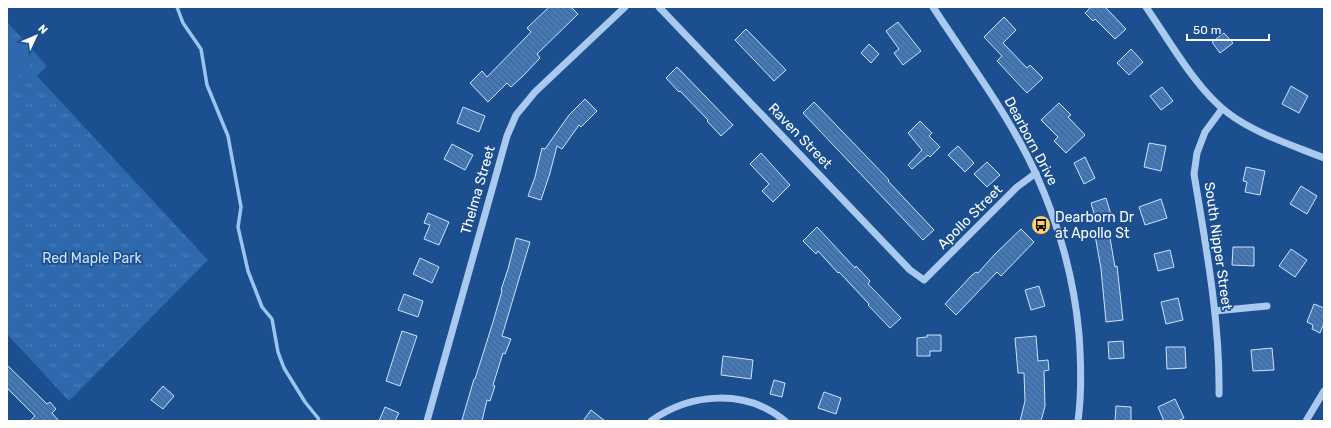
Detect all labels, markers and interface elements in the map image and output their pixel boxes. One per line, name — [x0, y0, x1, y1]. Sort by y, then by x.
north arrow — [16, 16, 56, 56]
scale bar — [1187, 16, 1269, 42]
text: N — [35, 22, 50, 37]
text: 50 m — [1193, 23, 1221, 37]
street label: Dearborn Drive — [1001, 94, 1062, 188]
street label: Raven Street — [765, 100, 836, 173]
street label: Thelma Street — [457, 143, 499, 236]
street label: Apollo Street — [934, 181, 1006, 253]
street label: South Nipper Street — [1201, 181, 1235, 312]
place label: Dearborn Dr at Apollo St — [1055, 209, 1135, 242]
bus stop icon: Dearborn Dr at Apollo St — [1030, 214, 1052, 236]
park label: Red Maple Park — [42, 250, 143, 267]

